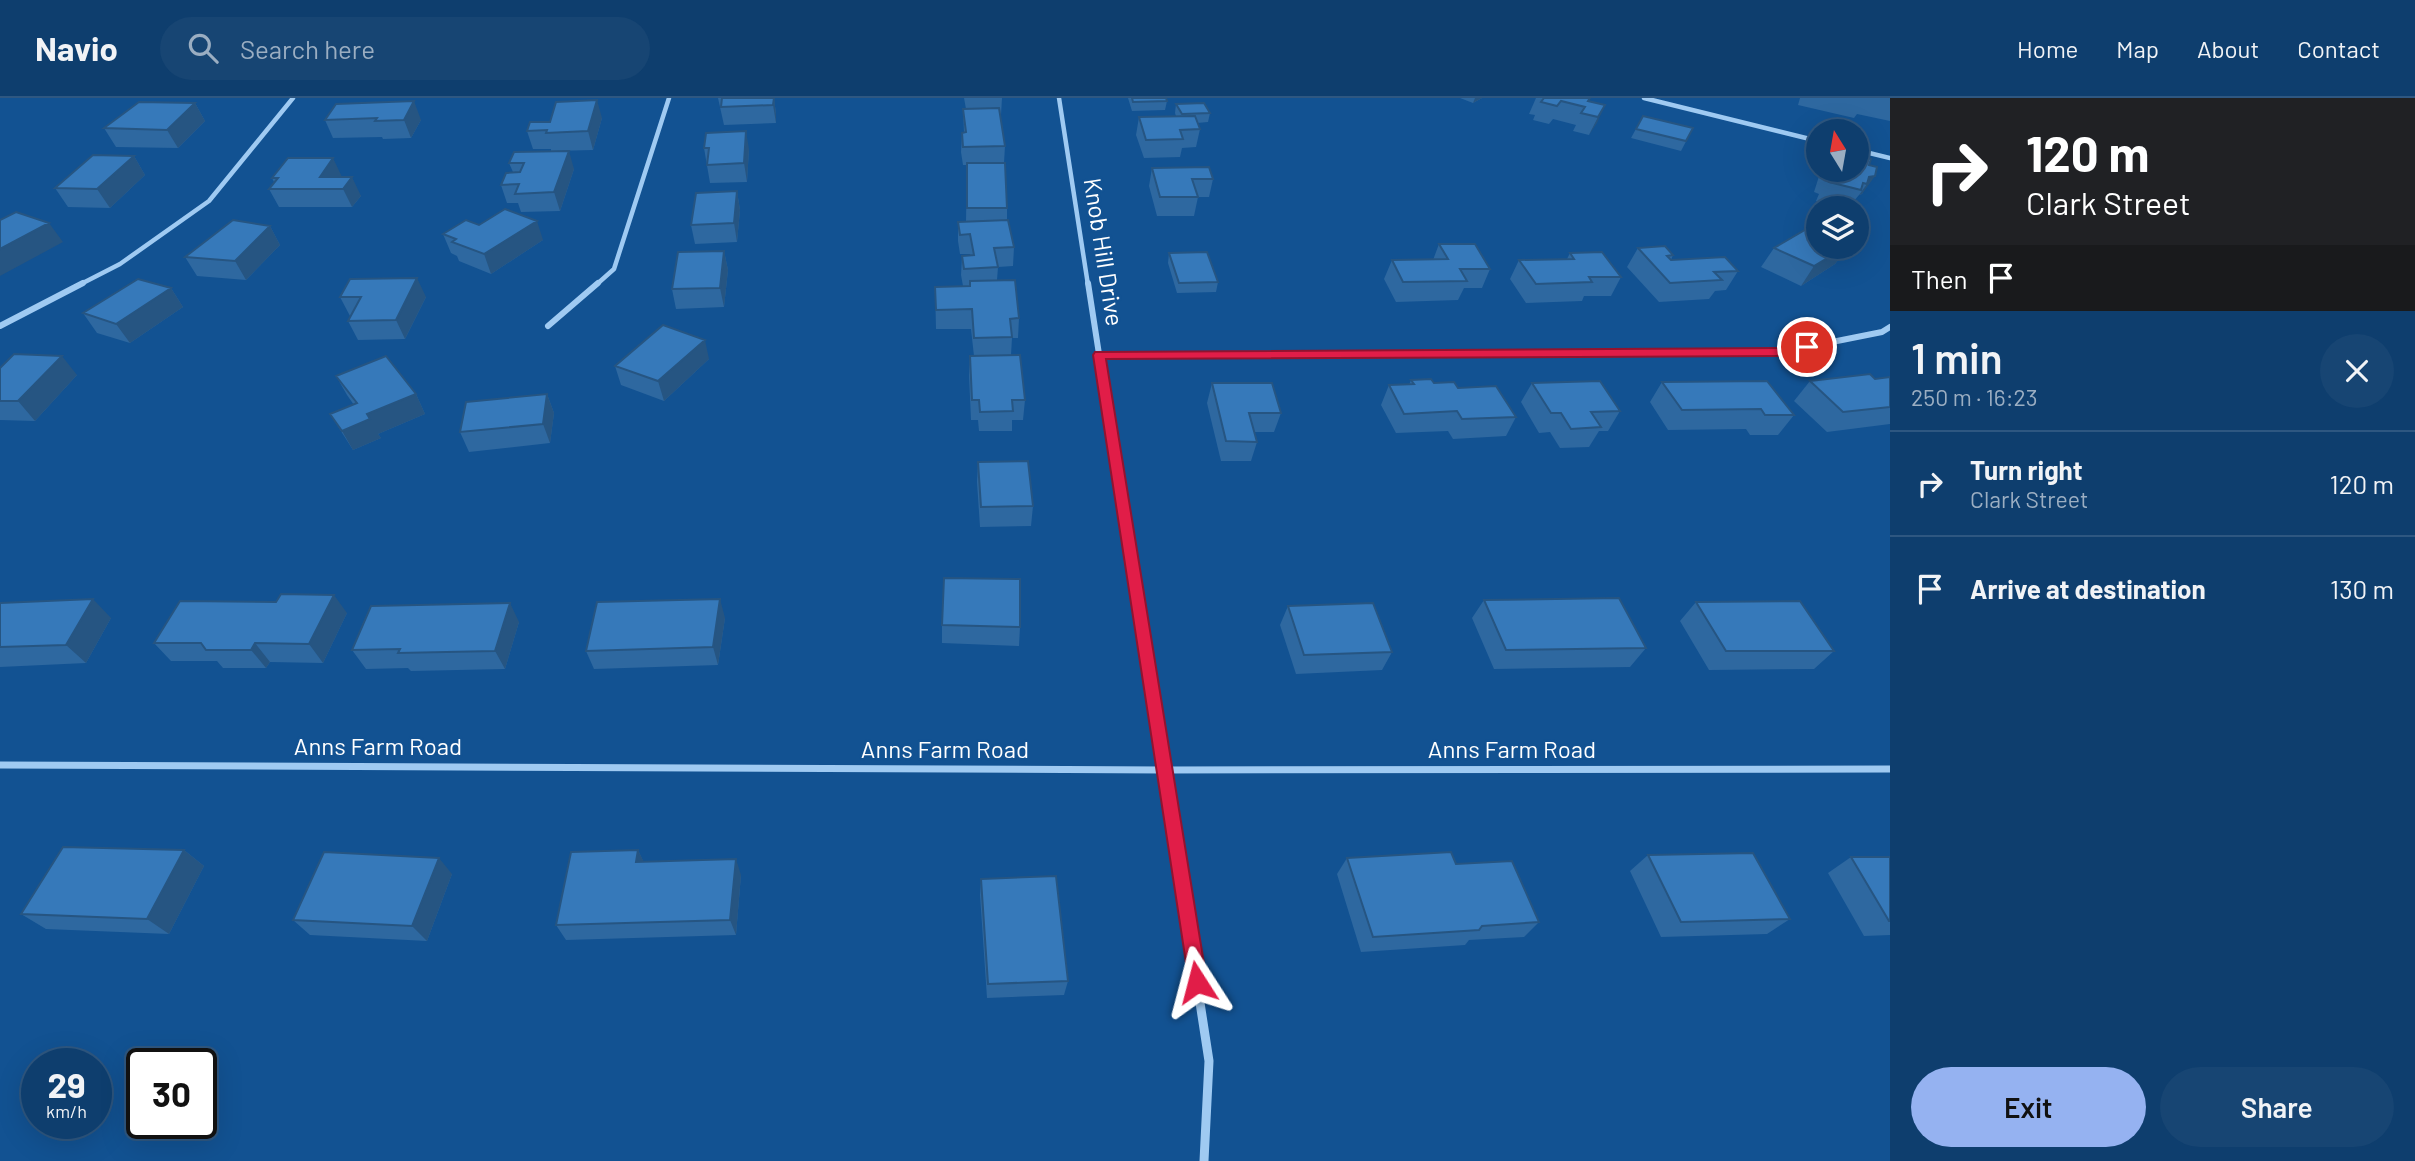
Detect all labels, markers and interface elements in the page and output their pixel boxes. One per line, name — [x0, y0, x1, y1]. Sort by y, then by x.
search box — [160, 17, 650, 80]
text: Navio — [35, 28, 118, 68]
icon: search — [184, 29, 222, 67]
text: Search here — [240, 33, 375, 64]
text: Home — [2017, 34, 2078, 63]
text: Map — [2116, 34, 2159, 63]
text: About — [2197, 34, 2259, 63]
text: Contact — [2297, 34, 2380, 63]
north arrow — [1806, 119, 1869, 182]
map controls — [1806, 119, 1869, 259]
text: 120 m — [2026, 123, 2149, 182]
icon: right — [1911, 126, 2002, 217]
street label: Knob Hill Drive — [1078, 176, 1131, 328]
text: Clark Street — [2026, 183, 2191, 221]
button: layers — [1806, 196, 1869, 259]
icon: arrive — [1982, 259, 2020, 297]
text: Then — [1911, 263, 1968, 294]
pin — [1777, 317, 1837, 377]
icon: arrive — [1788, 328, 1826, 366]
text: 1 min — [1911, 332, 2003, 382]
button: close — [2320, 334, 2394, 408]
text: 250 m · 16:23 — [1911, 383, 2038, 411]
text: Turn right — [1970, 454, 2083, 485]
icon: right — [1911, 465, 1949, 503]
text: 120 m — [2330, 468, 2394, 499]
text: Clark Street — [1970, 485, 2088, 513]
icon: arrive — [1911, 570, 1949, 608]
text: Arrive at destination — [1970, 573, 2206, 604]
text: 130 m — [2330, 573, 2394, 604]
street label: Anns Farm Road — [294, 731, 462, 760]
street label: Anns Farm Road — [861, 734, 1029, 763]
street label: Anns Farm Road — [1428, 734, 1596, 763]
position arrow — [1160, 945, 1234, 1019]
speed limit sign: 30 — [126, 1048, 217, 1139]
text: 29 — [47, 1063, 86, 1105]
button: Exit — [1911, 1067, 2146, 1147]
button: Share — [2160, 1067, 2394, 1147]
text: km/h — [46, 1100, 87, 1122]

